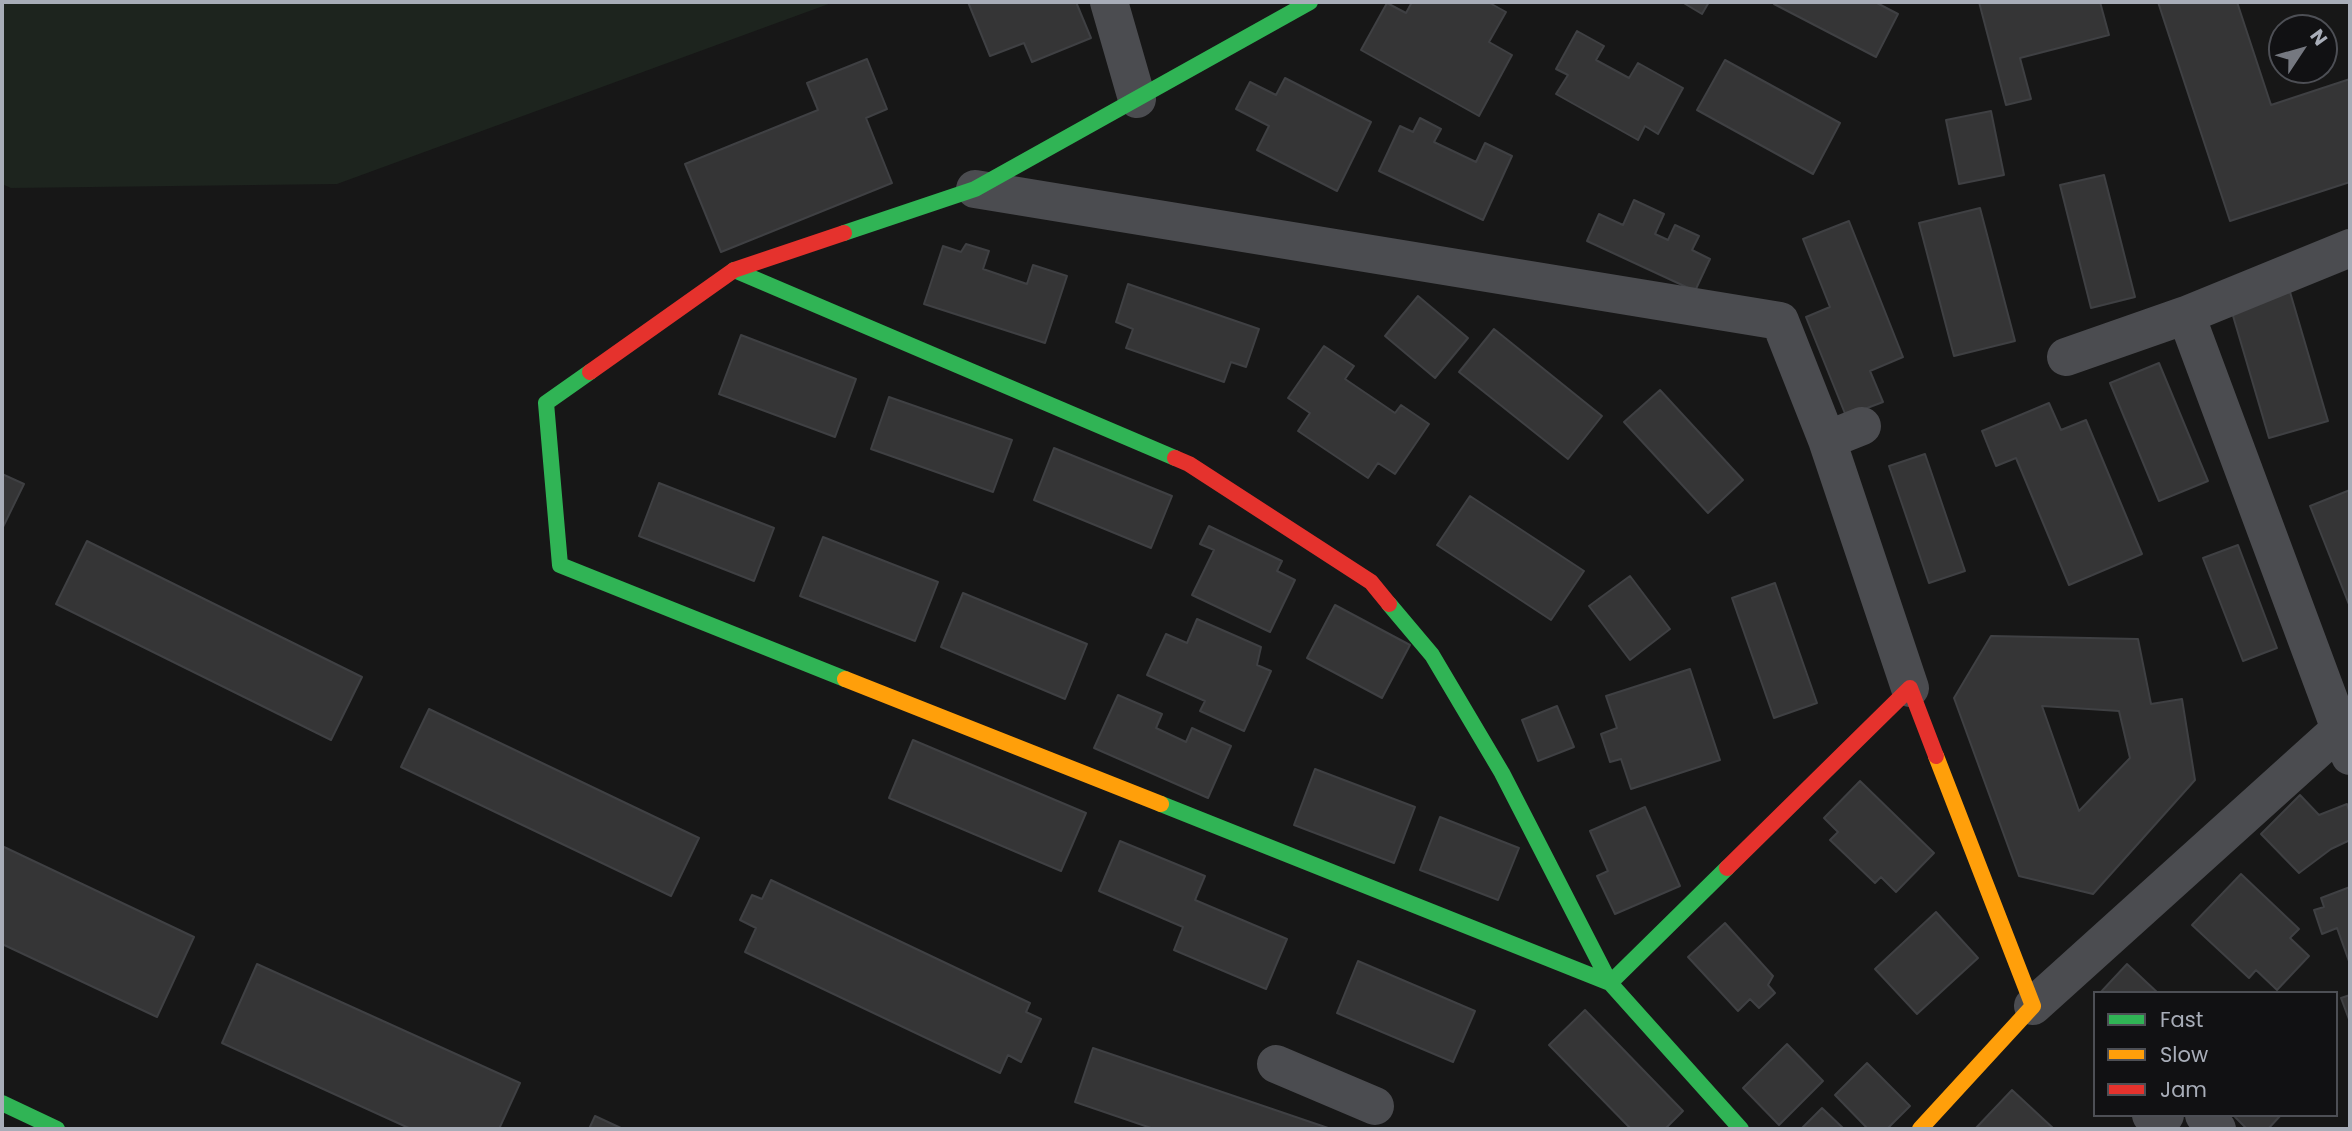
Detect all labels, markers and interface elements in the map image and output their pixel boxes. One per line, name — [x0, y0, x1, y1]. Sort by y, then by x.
north arrow — [2268, 14, 2338, 84]
text: N — [2304, 24, 2334, 51]
legend — [2093, 991, 2338, 1117]
text: Fast — [2160, 1005, 2203, 1034]
text: Slow — [2160, 1040, 2208, 1069]
text: Jam — [2160, 1075, 2207, 1104]

